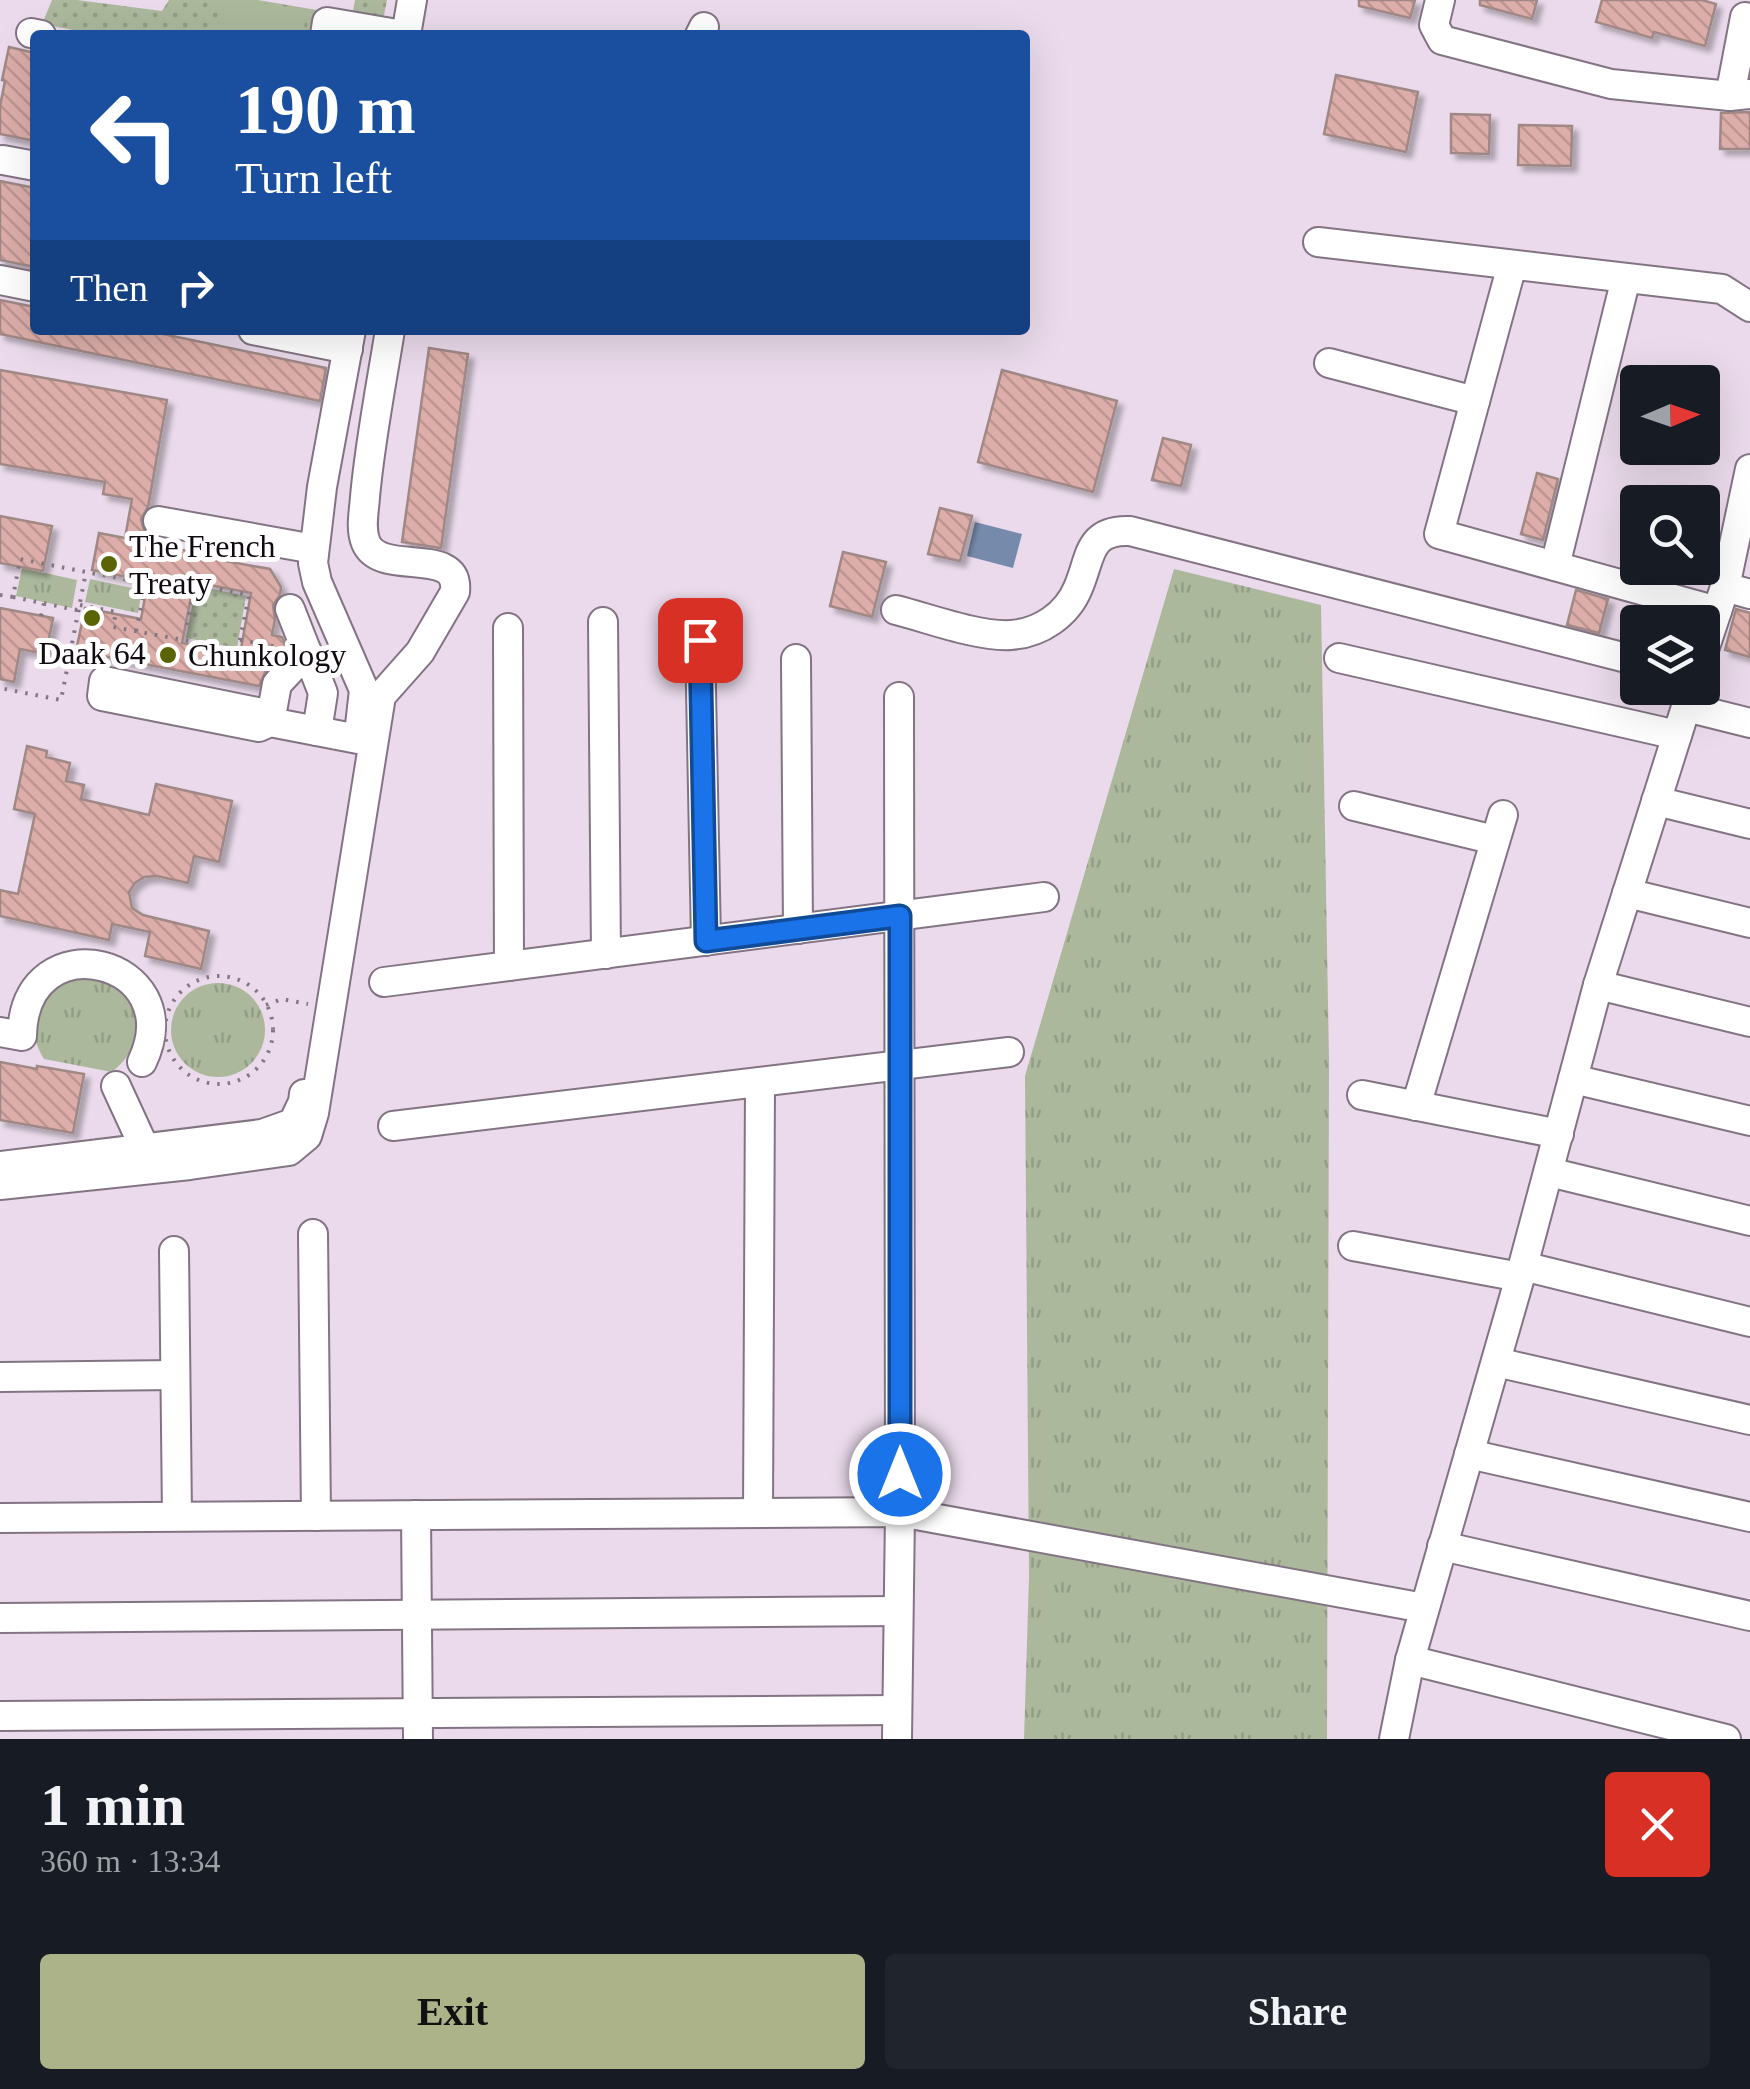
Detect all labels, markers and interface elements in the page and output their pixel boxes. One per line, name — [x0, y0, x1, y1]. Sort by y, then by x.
icon: left — [70, 70, 200, 200]
text: 190 m — [235, 71, 416, 148]
text: Turn left — [235, 153, 392, 203]
icon: right — [168, 260, 223, 315]
text: Then — [70, 267, 148, 309]
north arrow — [1620, 365, 1720, 465]
map controls — [1620, 365, 1720, 705]
button: search — [1620, 485, 1720, 585]
place label: The French Treaty — [129, 528, 276, 601]
marker: The French Treaty — [98, 553, 120, 575]
pin — [658, 598, 743, 683]
button: layers — [1620, 605, 1720, 705]
marker: Daak 64 — [81, 607, 103, 629]
icon: arrive — [673, 613, 728, 668]
place label: Daak 64 — [38, 635, 146, 671]
place label: Chunkology — [188, 637, 346, 673]
marker: Chunkology — [157, 644, 179, 666]
position arrow — [848, 1422, 952, 1526]
text: 1 min — [40, 1772, 185, 1838]
button: close — [1605, 1772, 1710, 1877]
text: 360 m · 13:34 — [40, 1843, 220, 1879]
button: Exit — [40, 1954, 865, 2069]
button: Share — [885, 1954, 1710, 2069]

